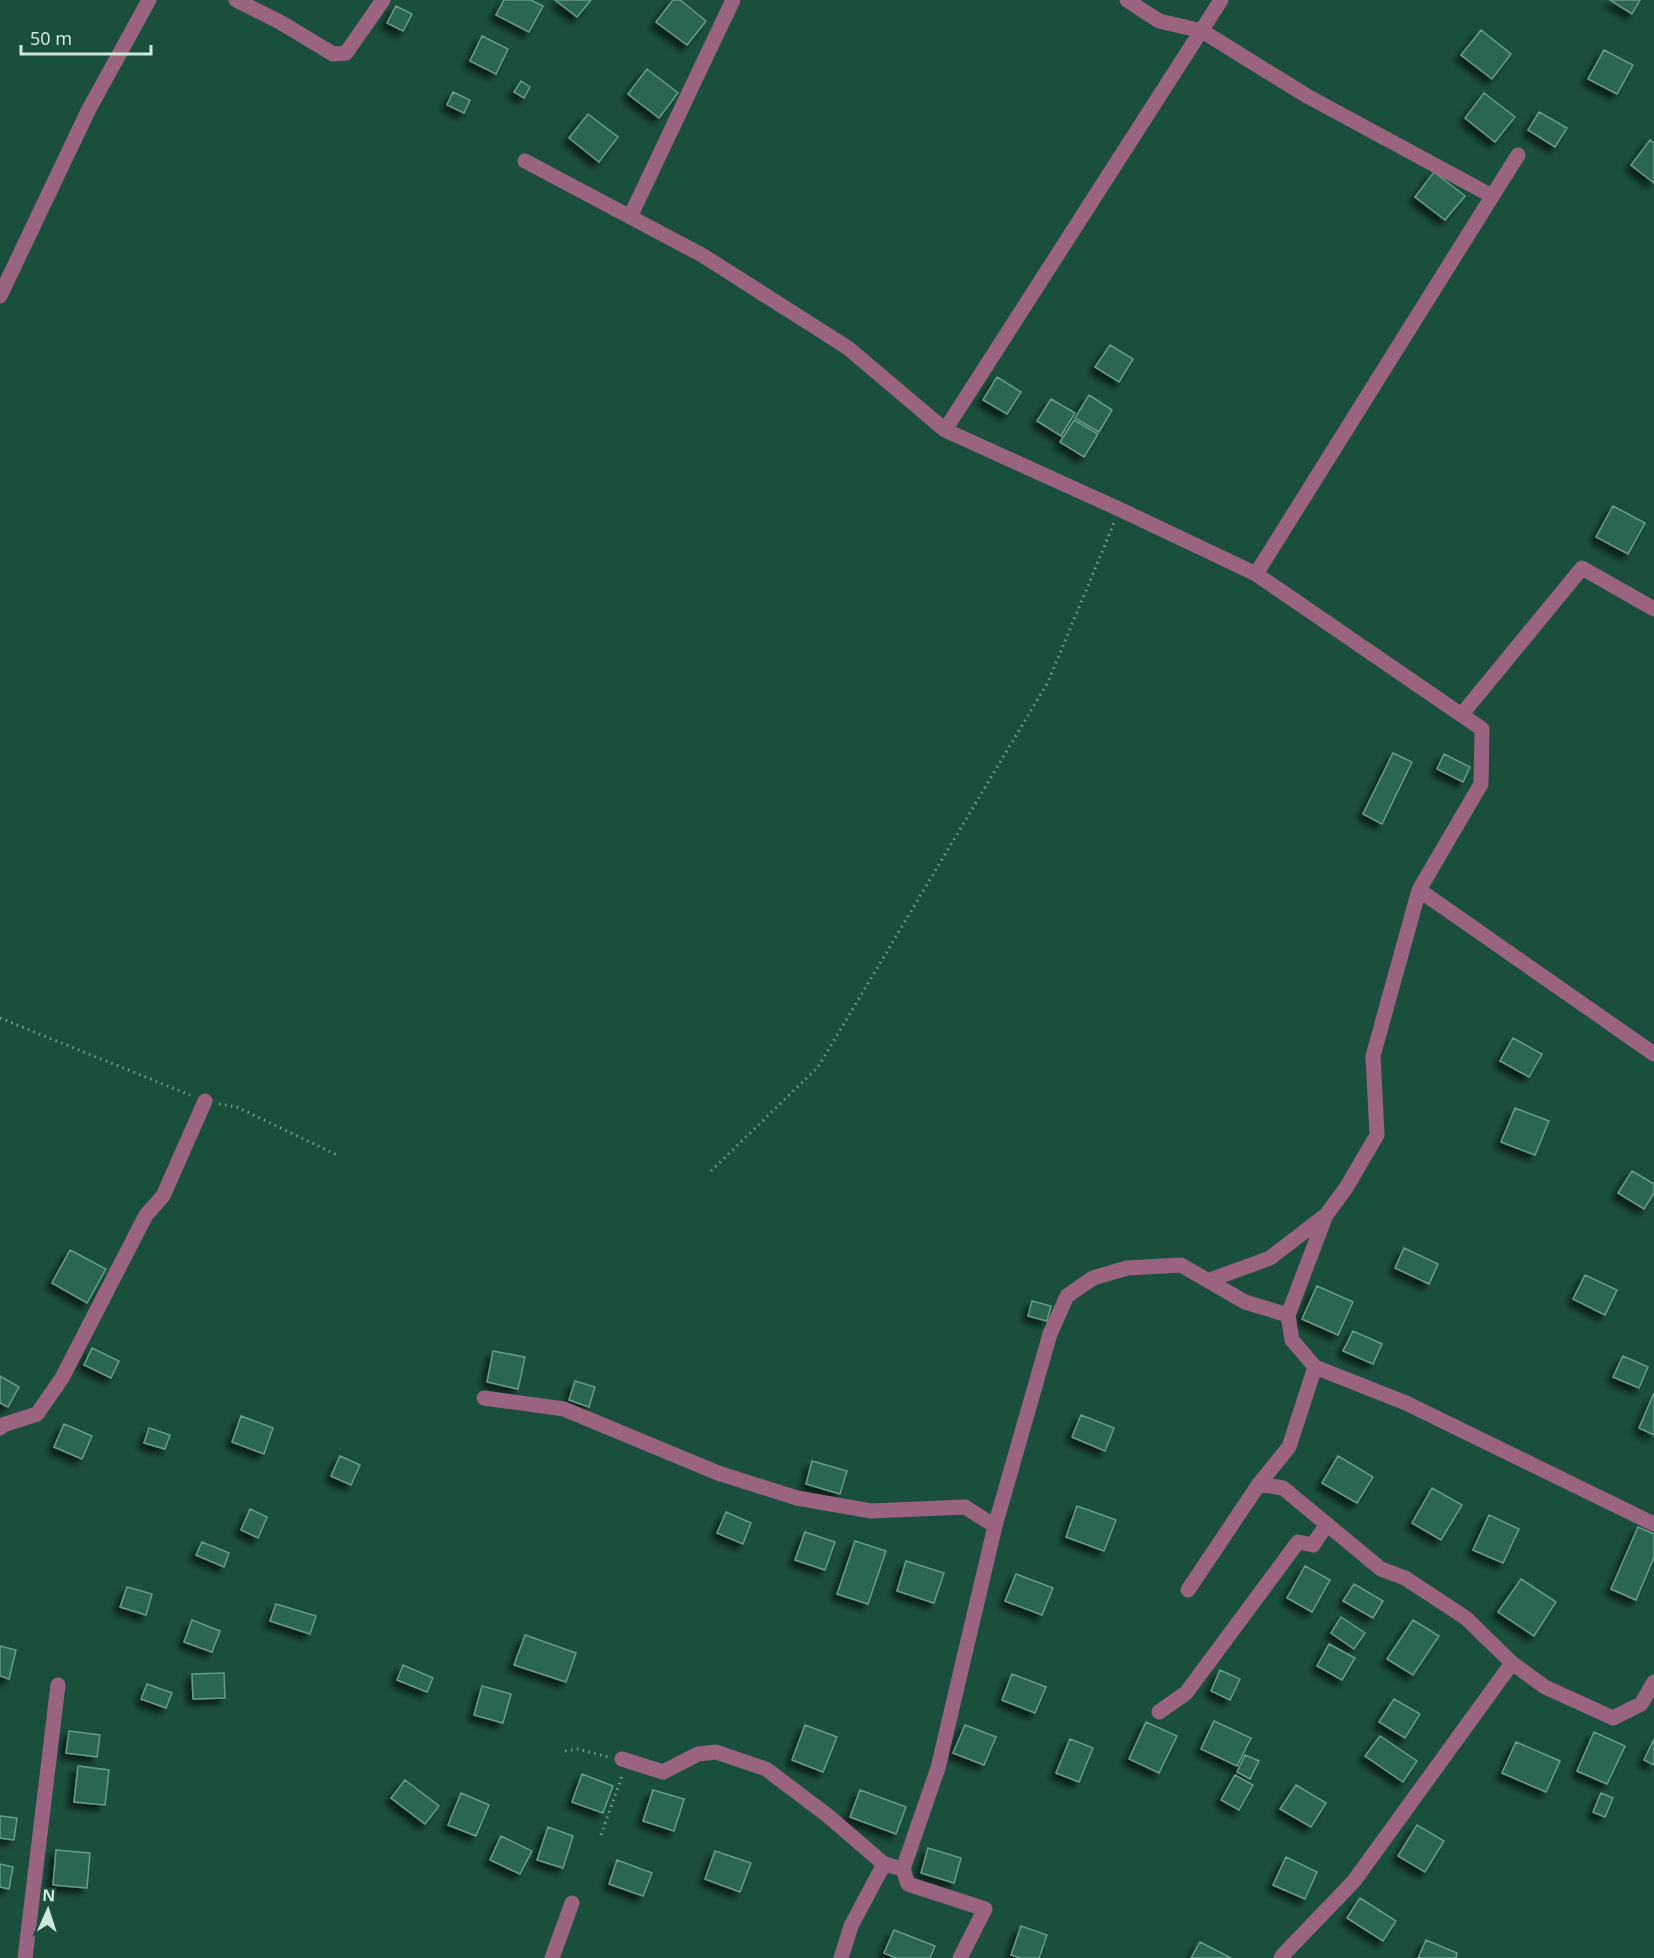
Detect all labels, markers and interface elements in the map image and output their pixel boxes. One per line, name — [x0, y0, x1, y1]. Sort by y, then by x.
scale bar — [21, 18, 152, 56]
text: 50 m — [30, 26, 72, 50]
north arrow — [18, 1880, 78, 1940]
text: N — [42, 1884, 56, 1906]

